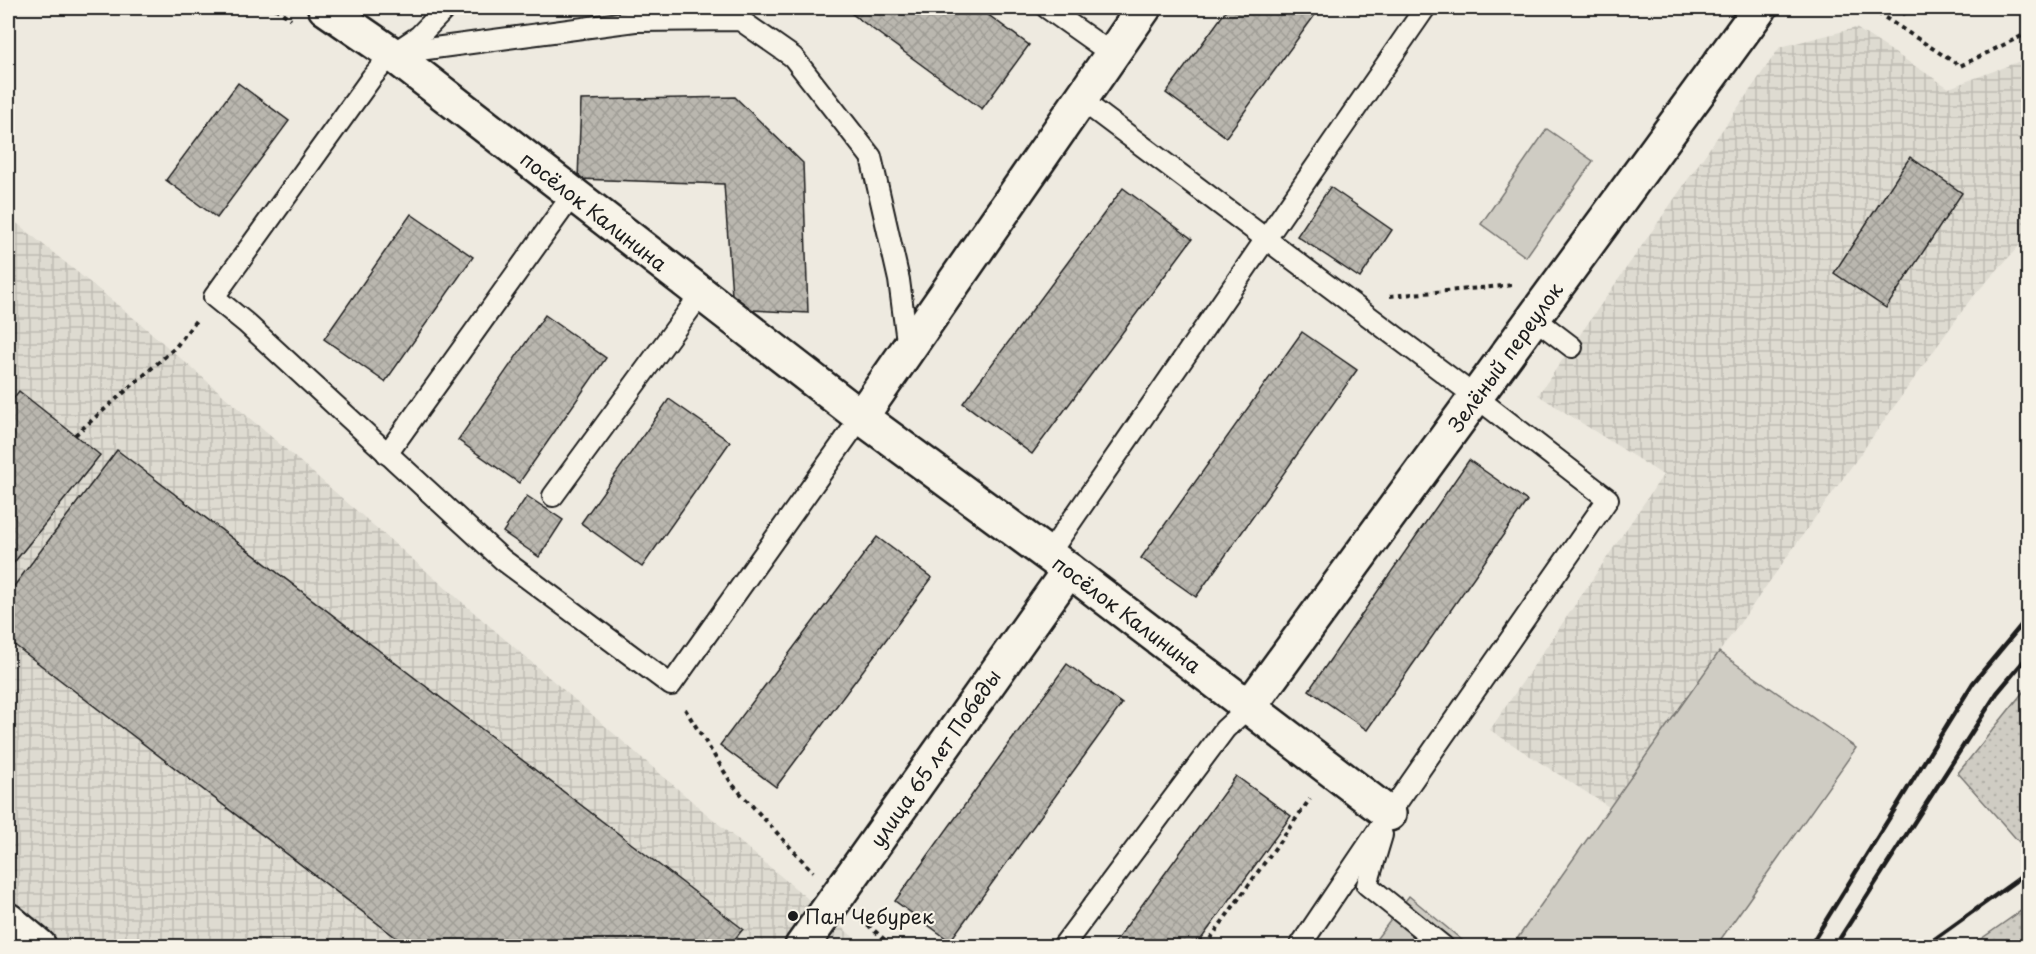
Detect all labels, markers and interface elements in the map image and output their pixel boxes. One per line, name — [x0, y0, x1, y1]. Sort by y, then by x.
street label: посёлок Калинина — [514, 144, 674, 278]
street label: Зелёный переулок — [1440, 276, 1570, 438]
street label: посёлок Калинина — [1046, 548, 1208, 680]
street label: улица 65 лет Победы — [862, 663, 1008, 853]
place label: Пан Чебурек — [805, 901, 934, 931]
marker: Пан Чебурек — [786, 909, 800, 923]

